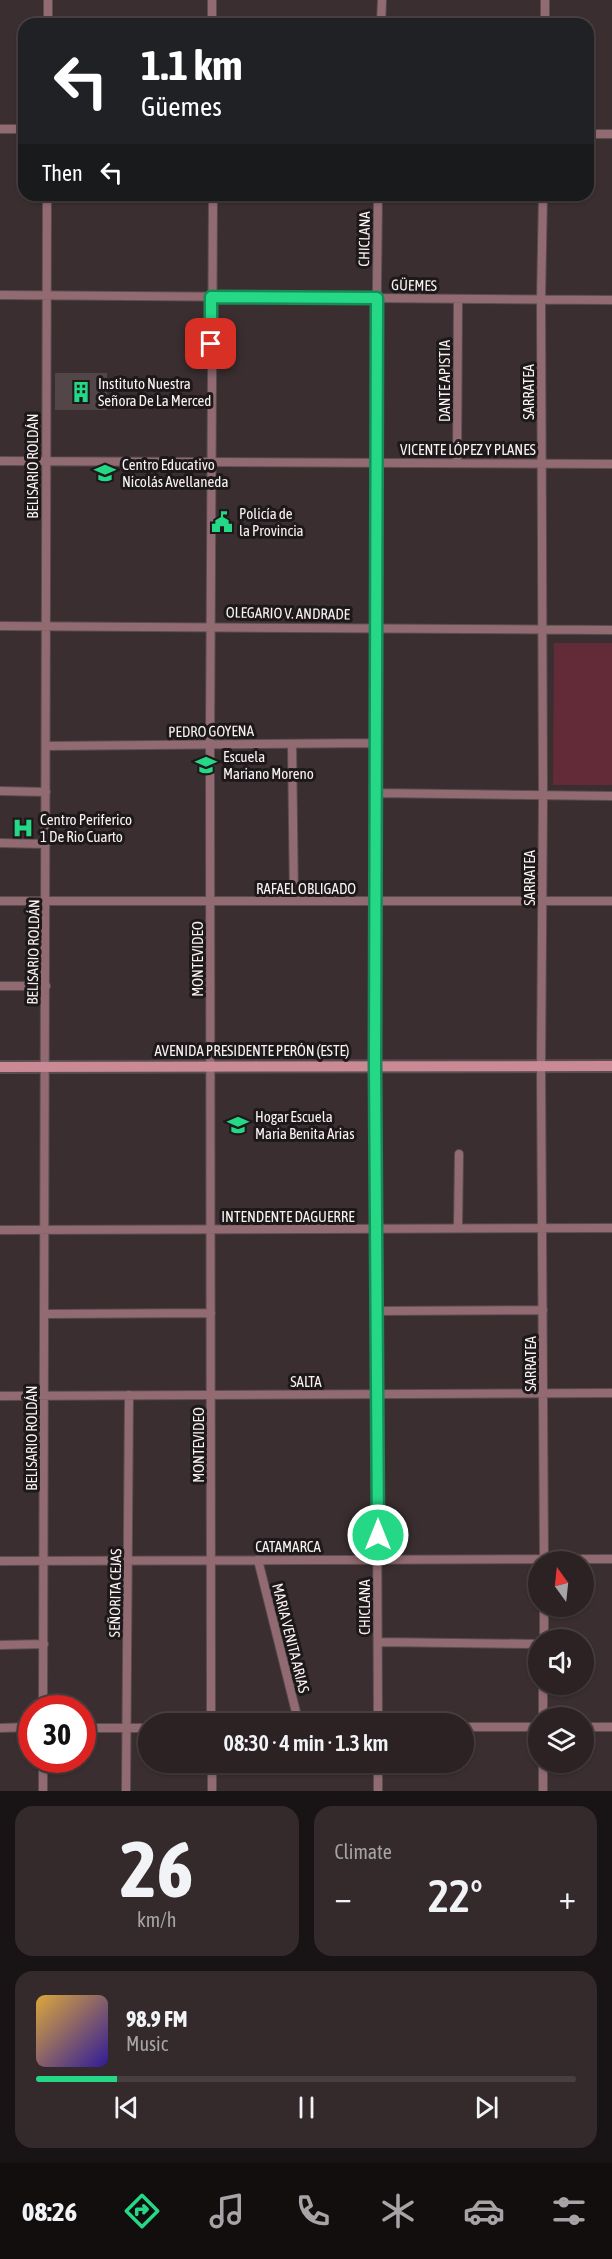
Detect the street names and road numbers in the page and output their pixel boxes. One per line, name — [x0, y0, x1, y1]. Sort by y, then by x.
street label: CHICLANA — [355, 211, 373, 267]
street label: GÜEMES — [391, 276, 437, 294]
street label: DANTE APISTIA — [436, 339, 453, 422]
street label: SARRATEA — [520, 363, 537, 420]
street label: BELISARIO ROLDÁN — [24, 413, 41, 519]
street label: VICENTE LÓPEZ Y PLANES — [400, 441, 536, 458]
street label: OLEGARIO V. ANDRADE — [226, 603, 351, 623]
street label: PEDRO GOYENA — [168, 722, 255, 740]
street label: SARRATEA — [521, 849, 538, 906]
street label: RAFAEL OBLIGADO — [256, 880, 356, 897]
street label: BELISARIO ROLDÁN — [24, 899, 42, 1005]
street label: MONTEVIDEO — [189, 921, 206, 997]
street label: AVENIDA PRESIDENTE PERÓN (ESTE) — [155, 1042, 349, 1059]
street label: INTENDENTE DAGUERRE — [221, 1208, 355, 1225]
street label: SARRATEA — [522, 1335, 539, 1392]
street label: SALTA — [290, 1373, 322, 1390]
street label: BELISARIO ROLDÁN — [23, 1385, 40, 1491]
street label: MONTEVIDEO — [190, 1407, 207, 1483]
street label: CATAMARCA — [255, 1538, 321, 1555]
street label: SEÑORITA CEJAS — [106, 1549, 124, 1637]
street label: CHICLANA — [356, 1579, 373, 1635]
street label: MARIA VENITA ARIAS — [269, 1581, 313, 1695]

